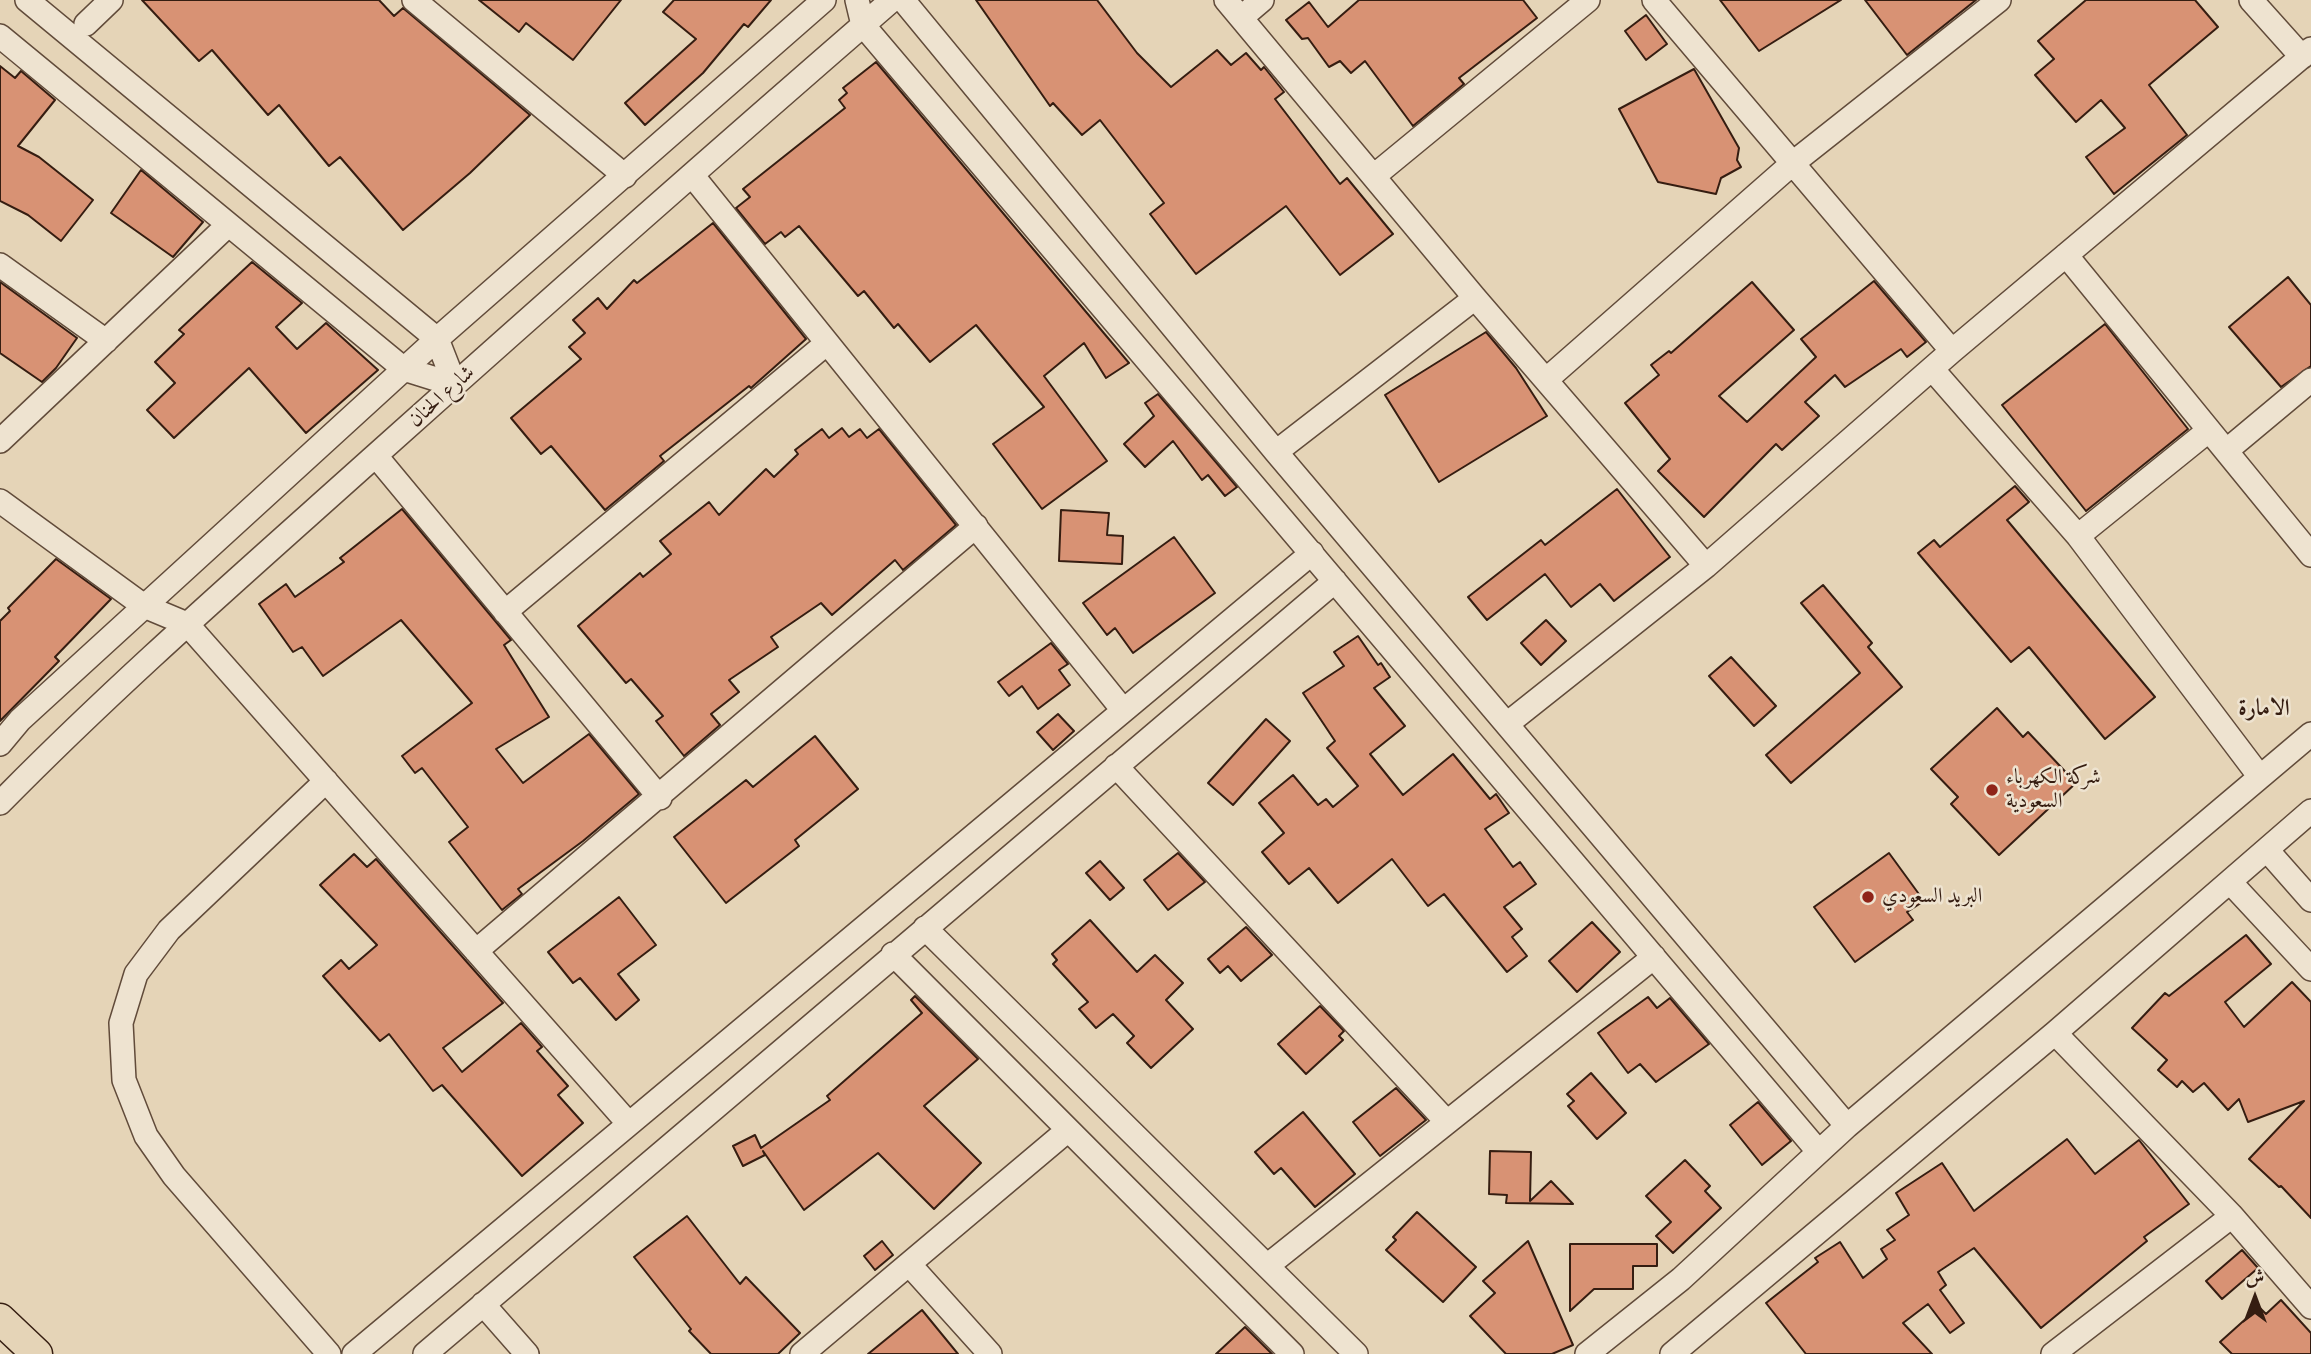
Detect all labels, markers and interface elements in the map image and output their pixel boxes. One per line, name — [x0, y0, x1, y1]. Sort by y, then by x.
street label: شارع الحنان — [404, 361, 480, 433]
district label: الامارة — [2238, 695, 2290, 723]
place label: شركة الكهرباء السعودية — [2006, 765, 2101, 815]
marker: شركة الكهرباء السعودية — [1984, 782, 2000, 798]
place label: البريد السعودي — [1882, 884, 1982, 910]
marker: البريد السعودي — [1860, 889, 1876, 905]
north arrow — [2220, 1263, 2290, 1333]
text: ش — [2246, 1266, 2264, 1288]

